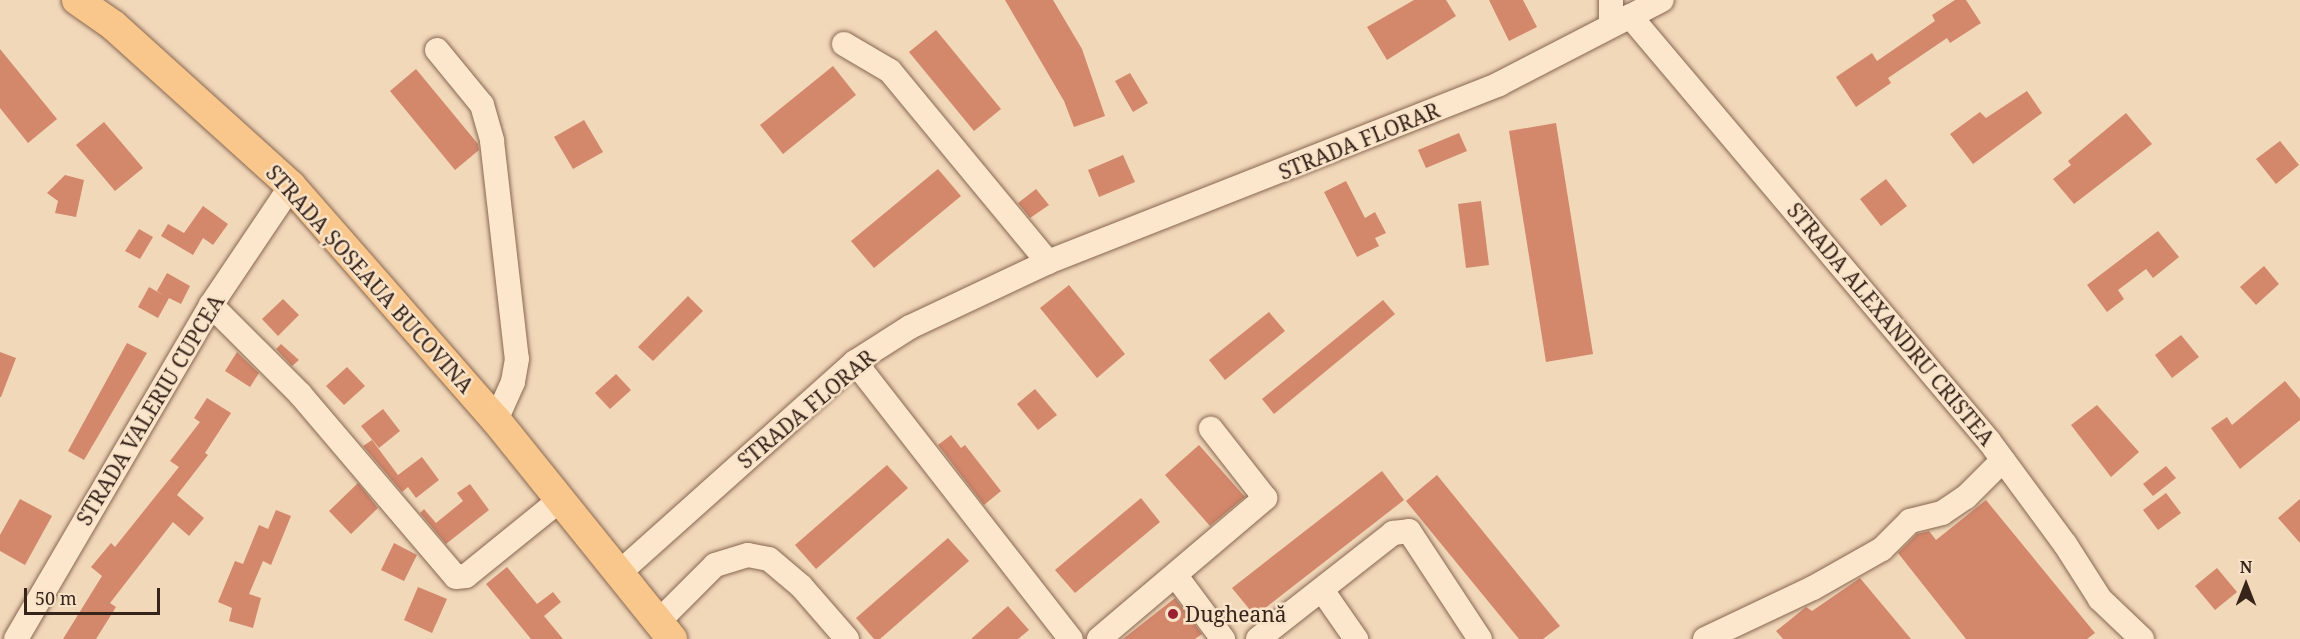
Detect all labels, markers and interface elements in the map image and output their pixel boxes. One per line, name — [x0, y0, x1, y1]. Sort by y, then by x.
street label: STRADA FLORAR — [1275, 97, 1443, 185]
street label: STRADA ȘOSEAUA BUCOVINA — [261, 160, 479, 398]
street label: STRADA ALEXANDRU CRISTEA — [1782, 198, 2000, 450]
street label: STRADA VALERIU CUPCEA — [71, 290, 229, 530]
street label: STRADA FLORAR — [732, 344, 880, 474]
north arrow — [2216, 555, 2276, 615]
text: N — [2240, 556, 2252, 578]
scale bar — [27, 576, 164, 614]
text: 50 m — [35, 586, 77, 610]
place label: Dugheană — [1185, 601, 1287, 627]
marker: Dugheană — [1166, 607, 1180, 621]

